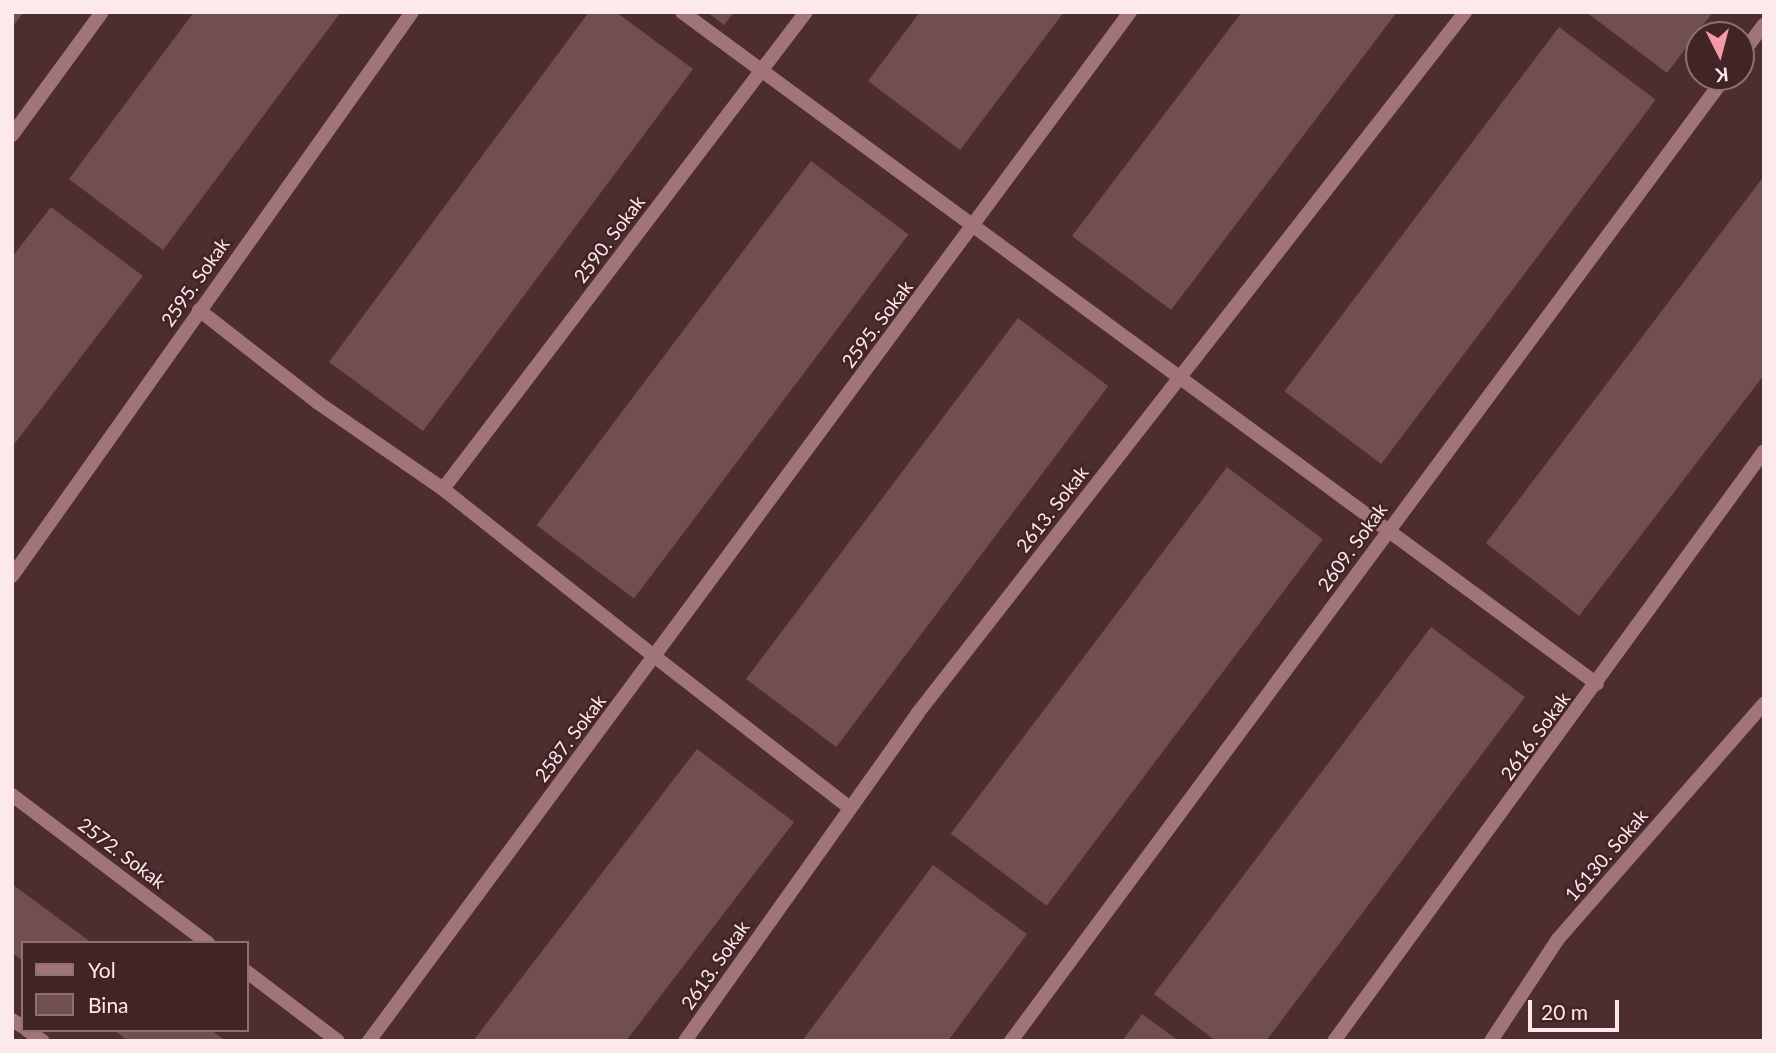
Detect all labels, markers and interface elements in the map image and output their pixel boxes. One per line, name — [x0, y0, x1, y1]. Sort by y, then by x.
north arrow — [1685, 21, 1755, 91]
text: K — [1714, 63, 1730, 88]
street label: 2590. Sokak — [569, 191, 649, 287]
street label: 2595. Sokak — [156, 233, 234, 331]
street label: 2595. Sokak — [837, 276, 917, 372]
street label: 2613. Sokak — [1011, 461, 1093, 557]
street label: 2609. Sokak — [1312, 499, 1392, 595]
street label: 2616. Sokak — [1495, 688, 1575, 784]
street label: 2587. Sokak — [530, 690, 610, 786]
street label: 16130. Sokak — [1560, 804, 1652, 906]
street label: 2572. Sokak — [74, 813, 170, 893]
street label: 2613. Sokak — [676, 916, 754, 1014]
legend — [21, 941, 248, 1032]
text: Yol — [88, 957, 116, 982]
scale bar — [1531, 986, 1622, 1030]
text: Bina — [88, 992, 129, 1017]
text: 20 m — [1541, 999, 1588, 1024]

